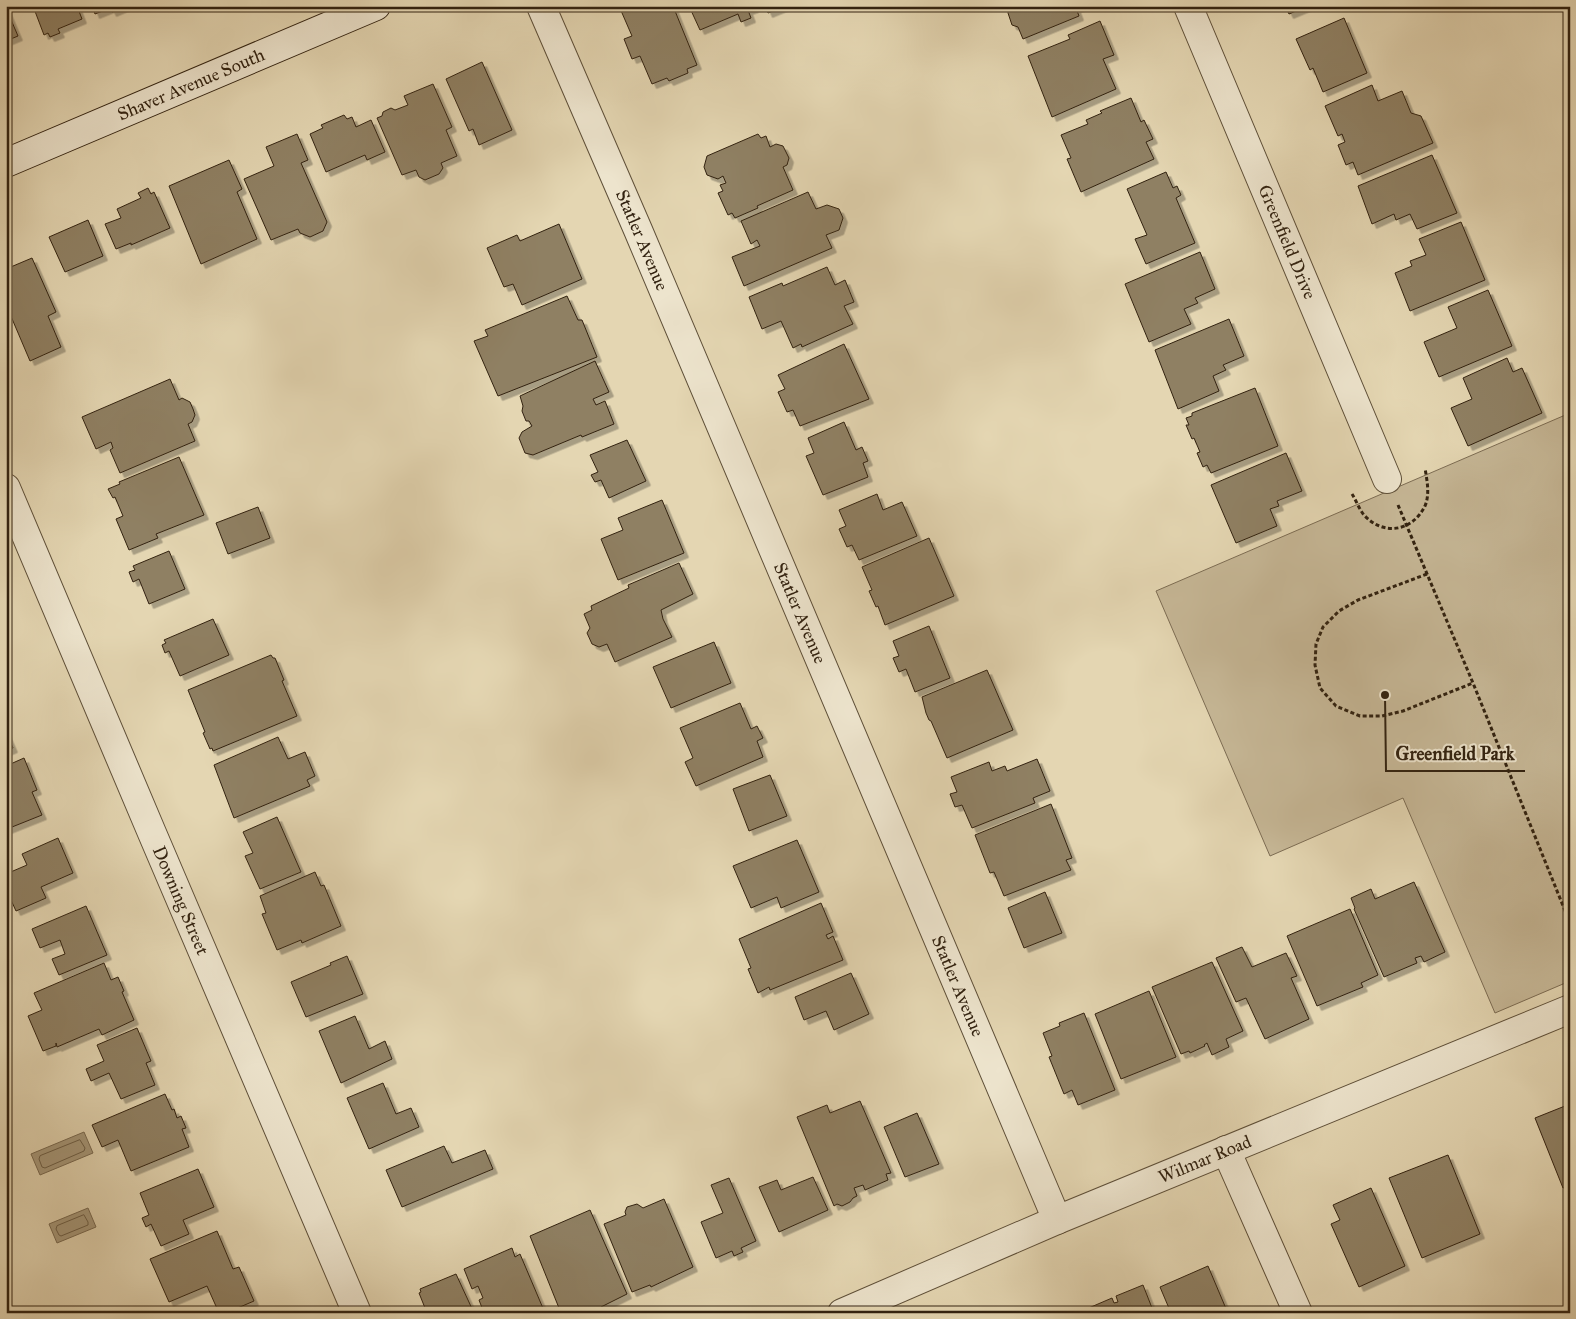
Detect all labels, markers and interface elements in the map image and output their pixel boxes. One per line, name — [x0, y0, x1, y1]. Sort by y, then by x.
street label: Shaver Avenue South — [114, 44, 268, 125]
street label: Greenfield Drive — [1254, 182, 1321, 302]
street label: Statler Avenue — [611, 186, 673, 294]
street label: Statler Avenue — [769, 559, 831, 667]
callout: Greenfield Park — [1386, 737, 1525, 771]
text: Greenfield Park — [1396, 742, 1516, 765]
street label: Downing Street — [148, 843, 214, 959]
street label: Statler Avenue — [927, 932, 989, 1040]
street label: Wilmar Road — [1155, 1130, 1255, 1188]

